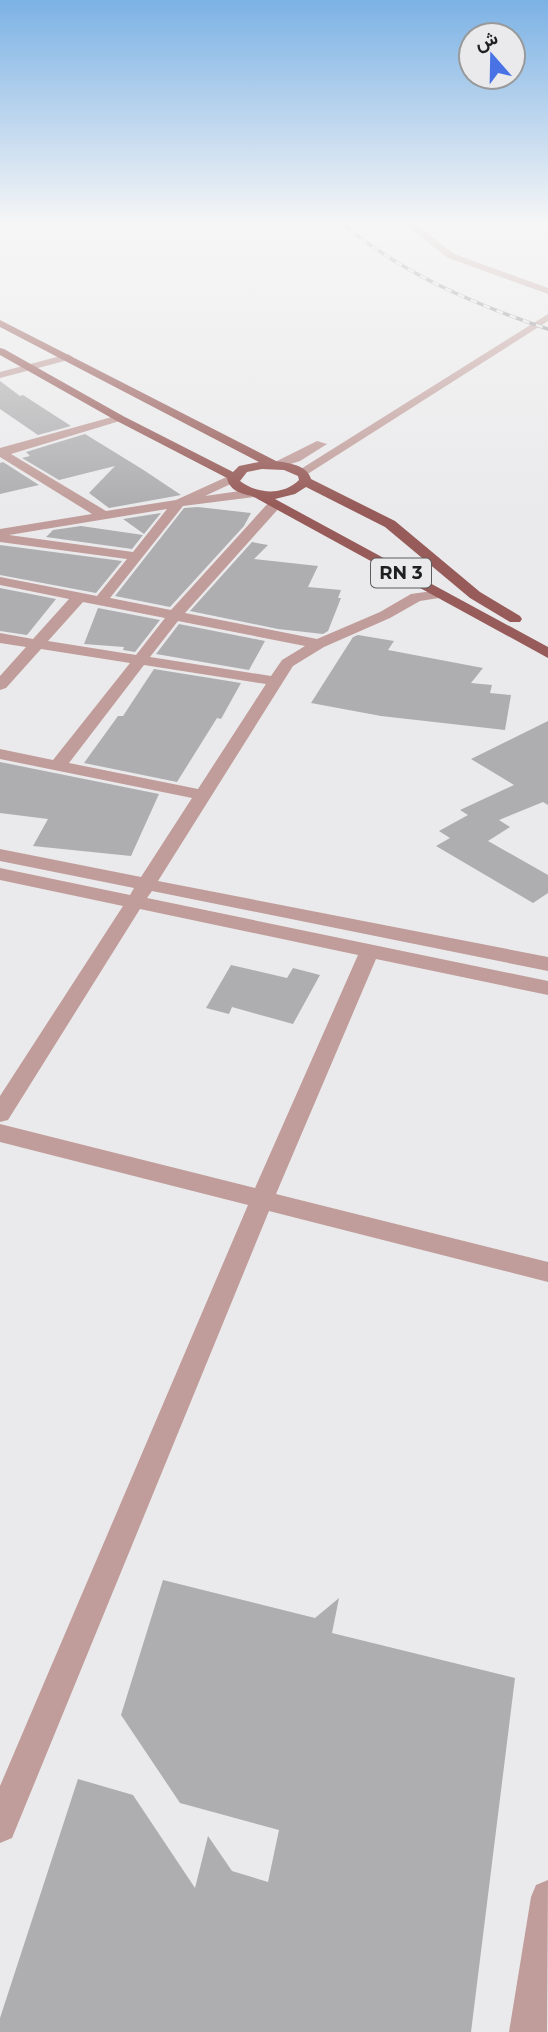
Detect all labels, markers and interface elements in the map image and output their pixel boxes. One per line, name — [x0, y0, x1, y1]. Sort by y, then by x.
north arrow — [457, 21, 527, 91]
text: ش — [472, 26, 501, 55]
road number: RN 3 — [371, 558, 431, 588]

